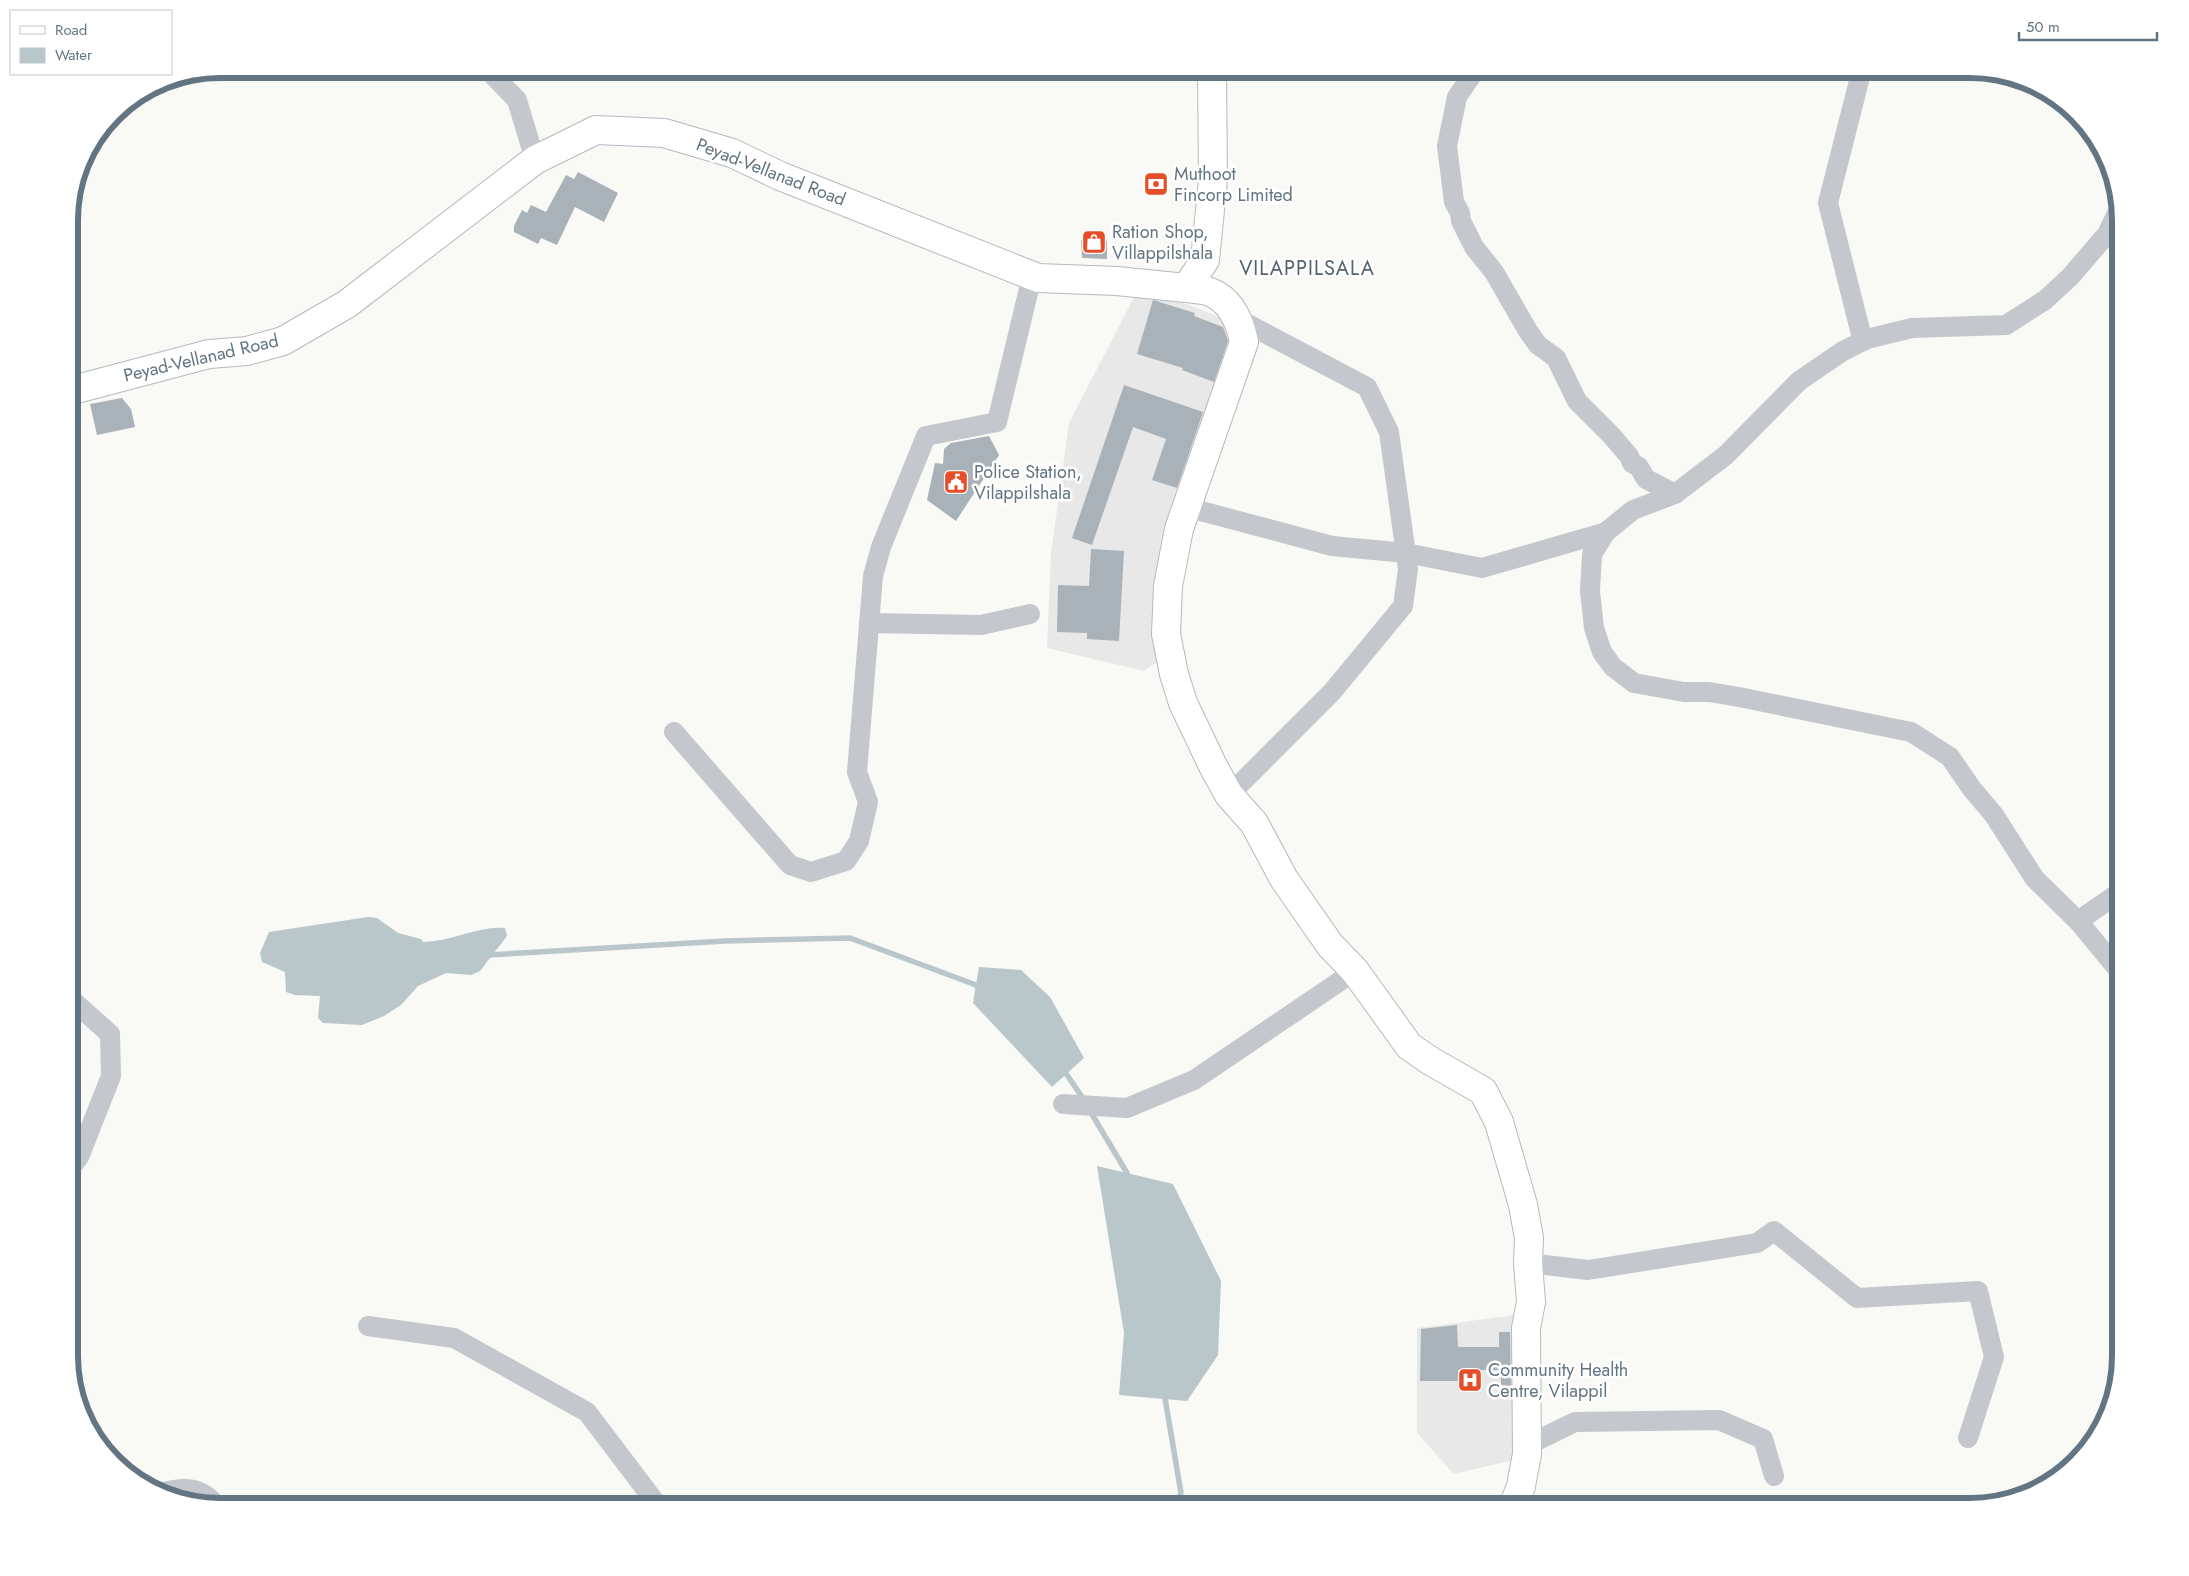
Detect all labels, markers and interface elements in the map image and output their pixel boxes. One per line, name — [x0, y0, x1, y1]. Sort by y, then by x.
legend — [10, 10, 172, 75]
scale bar — [2019, 10, 2156, 42]
text: 50 m — [2026, 16, 2060, 38]
text: Road — [55, 19, 87, 41]
text: Water — [55, 44, 93, 66]
street label: Peyad-Vellanad Road — [693, 132, 849, 212]
place label: Muthoot Fincorp Limited — [1174, 161, 1293, 208]
bank icon: Muthoot Fincorp Limited — [1143, 171, 1169, 197]
place label: Ration Shop, Villappilshala — [1112, 219, 1213, 266]
shop icon: Ration Shop, Villappilshala — [1081, 229, 1107, 255]
district label: VILAPPILSALA — [1239, 254, 1375, 283]
street label: Peyad-Vellanad Road — [121, 328, 281, 388]
place label: Police Station, Vilappilshala — [974, 459, 1082, 506]
public building icon: Police Station, Vilappilshala — [943, 469, 969, 495]
place label: Community Health Centre, Vilappil — [1488, 1357, 1628, 1404]
hospital icon: Community Health Centre, Vilappil — [1457, 1367, 1483, 1393]

